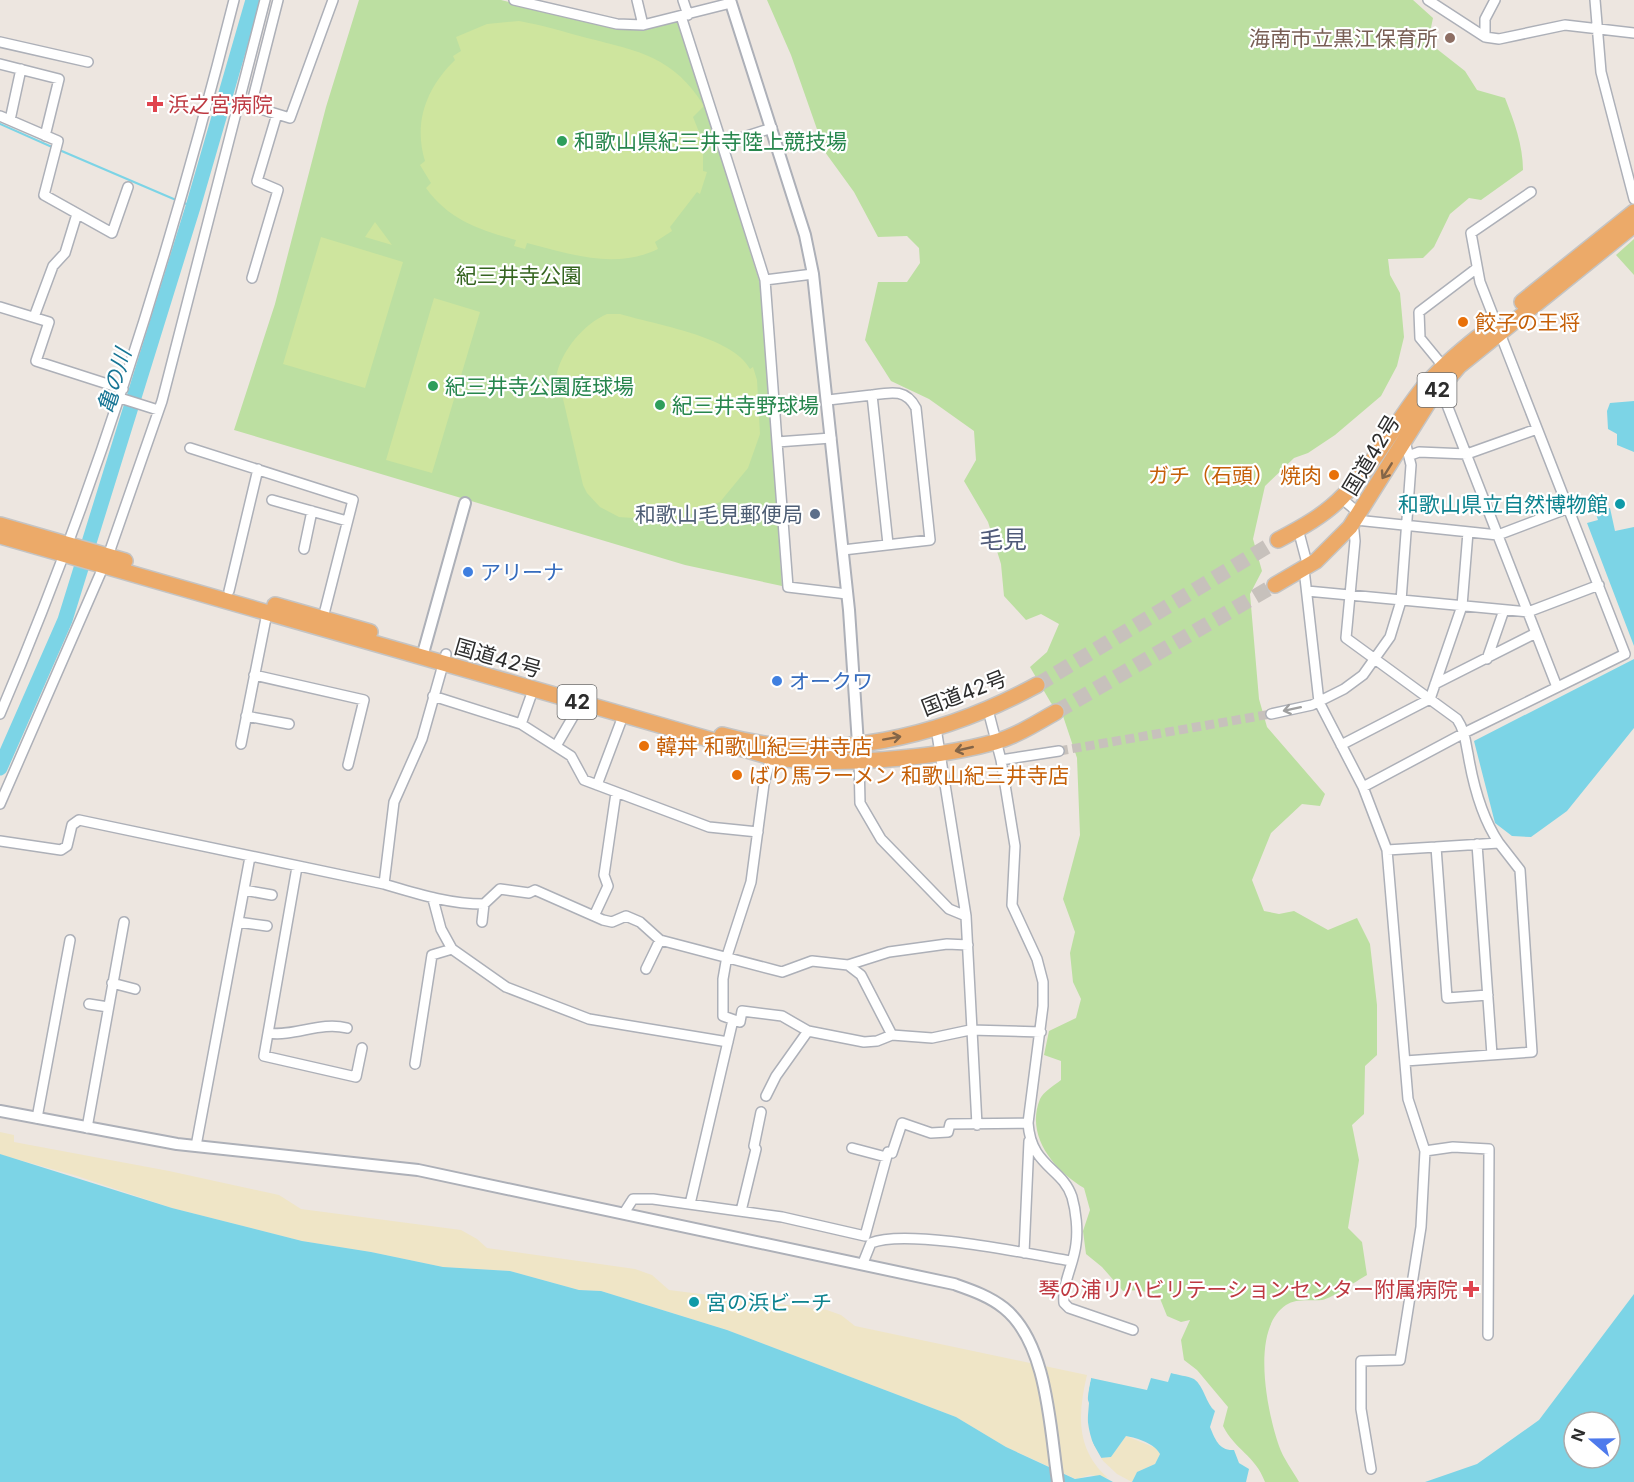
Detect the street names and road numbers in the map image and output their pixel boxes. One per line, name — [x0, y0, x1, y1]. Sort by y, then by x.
road number: 42 — [1418, 373, 1456, 407]
street label: 国道42号 — [1337, 410, 1405, 500]
street label: 国道42号 — [452, 634, 544, 682]
street label: 国道42号 — [918, 665, 1010, 721]
road number: 42 — [558, 685, 596, 719]

